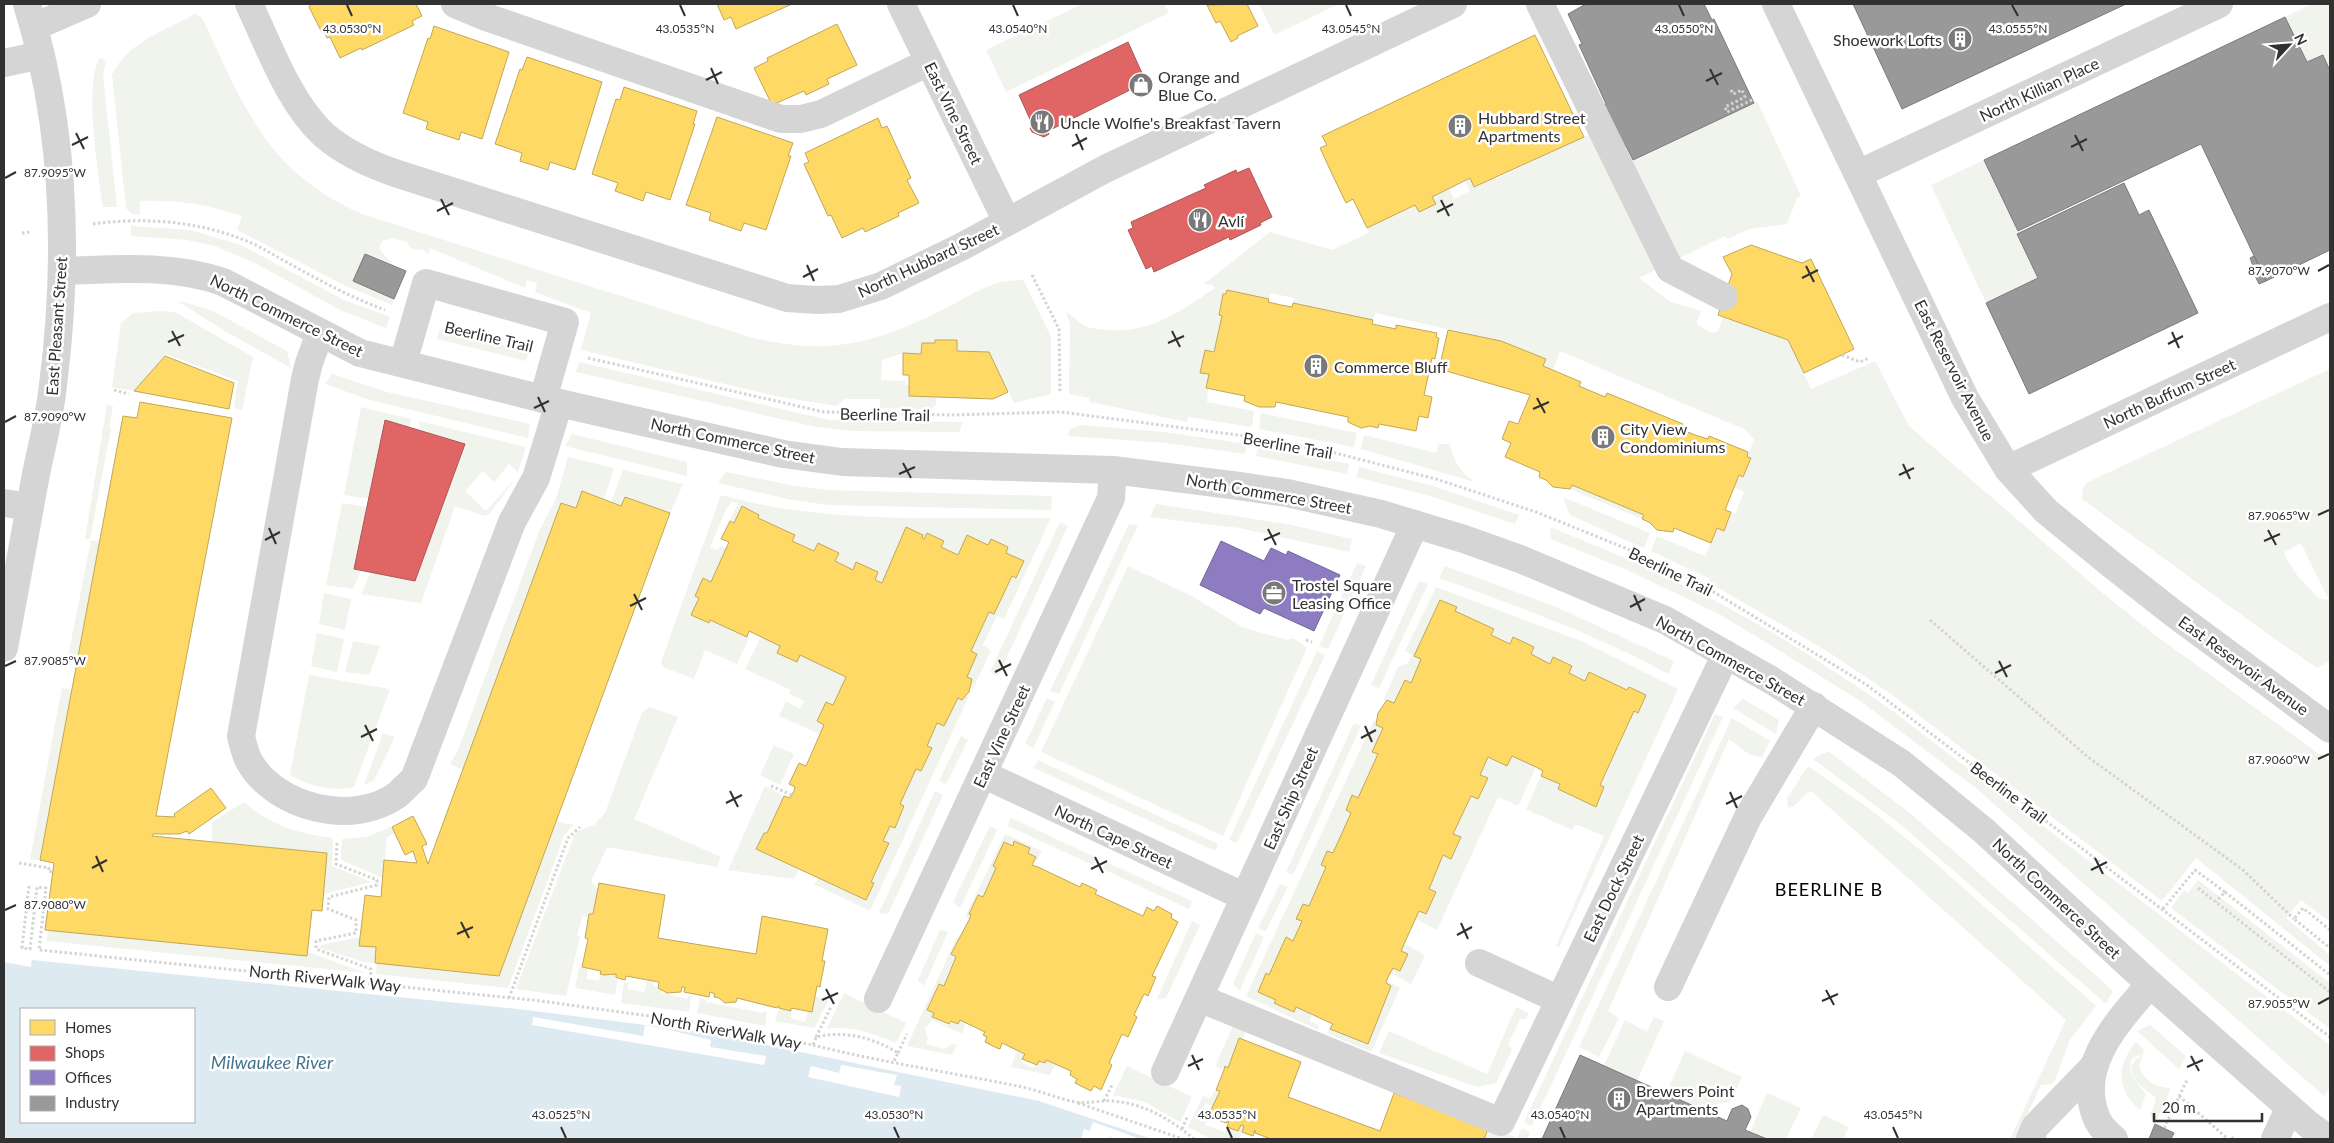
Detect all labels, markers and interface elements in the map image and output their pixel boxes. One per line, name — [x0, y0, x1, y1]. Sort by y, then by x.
north arrow — [2264, 20, 2314, 70]
text: 43.0530°N — [323, 21, 381, 36]
text: 43.0535°N — [656, 21, 714, 36]
text: 43.0540°N — [989, 21, 1047, 36]
text: 43.0545°N — [1322, 21, 1380, 36]
text: 43.0550°N — [1655, 21, 1713, 36]
text: 43.0555°N — [1989, 21, 2047, 36]
building icon: Shoework Lofts — [1947, 26, 1973, 52]
place label: Shoework Lofts — [1833, 30, 1942, 49]
text: N — [2291, 31, 2311, 48]
street label: North Killian Place — [1976, 53, 2102, 125]
street label: East Vine Street — [921, 59, 987, 168]
place label: Orange and Blue Co. — [1158, 67, 1240, 104]
shop icon: Orange and Blue Co. — [1128, 72, 1154, 98]
place label: Hubbard Street Apartments — [1478, 108, 1586, 145]
restaurant icon: Uncle Wolfie's Breakfast Tavern — [1029, 109, 1055, 135]
place label: Uncle Wolfie's Breakfast Tavern — [1060, 113, 1281, 132]
building icon: Hubbard Street Apartments — [1447, 113, 1473, 139]
text: 87.9095°W — [24, 165, 87, 180]
restaurant icon: Avlí — [1187, 207, 1213, 233]
place label: Avlí — [1218, 211, 1245, 230]
street label: North Hubbard Street — [855, 219, 1002, 301]
street label: East Pleasant Street — [42, 256, 70, 396]
text: 87.9070°W — [2248, 263, 2311, 278]
street label: North Commerce Street — [207, 270, 367, 360]
street label: East Reservoir Avenue — [1911, 296, 1999, 444]
street label: Beerline Trail — [443, 317, 535, 355]
building icon: Commerce Bluff — [1303, 353, 1329, 379]
street label: North Buffum Street — [2100, 354, 2238, 432]
place label: Commerce Bluff — [1334, 357, 1448, 376]
street label: Beerline Trail — [840, 404, 930, 424]
text: 87.9090°W — [24, 409, 87, 424]
street label: North Commerce Street — [649, 413, 817, 467]
place label: City View Condominiums — [1620, 419, 1725, 456]
building icon: City View Condominiums — [1590, 424, 1616, 450]
street label: Beerline Trail — [1242, 428, 1334, 462]
street label: North Commerce Street — [1185, 469, 1353, 517]
text: 87.9065°W — [2248, 508, 2311, 523]
street label: Beerline Trail — [1626, 543, 1716, 599]
place label: Trostel Square Leasing Office — [1292, 575, 1392, 612]
office icon: Trostel Square Leasing Office — [1261, 580, 1287, 606]
street label: North Commerce Street — [1653, 611, 1809, 709]
street label: East Reservoir Avenue — [2175, 611, 2313, 719]
text: 87.9085°W — [24, 653, 87, 668]
street label: East Vine Street — [969, 681, 1033, 791]
street label: East Ship Street — [1259, 743, 1321, 852]
text: 87.9060°W — [2248, 752, 2311, 767]
street label: Beerline Trail — [1967, 757, 2051, 827]
street label: North Cape Street — [1052, 800, 1176, 872]
street label: East Dock Street — [1579, 831, 1647, 945]
street label: North Commerce Street — [1989, 834, 2125, 962]
district label: BEERLINE B — [1775, 878, 1883, 900]
text: 87.9080°W — [24, 897, 87, 912]
street label: North RiverWalk Way — [248, 961, 403, 996]
text: 87.9055°W — [2248, 996, 2311, 1011]
street label: North RiverWalk Way — [649, 1007, 804, 1053]
legend — [20, 1008, 195, 1123]
text: Homes — [65, 1018, 111, 1036]
text: Shops — [65, 1043, 105, 1061]
water label: Milwaukee River — [211, 1051, 334, 1073]
text: Offices — [65, 1068, 112, 1086]
place label: Brewers Point Apartments — [1636, 1081, 1735, 1118]
building icon: Brewers Point Apartments — [1606, 1086, 1632, 1112]
scale bar — [2154, 1090, 2262, 1122]
text: Industry — [65, 1093, 120, 1111]
text: 20 m — [2162, 1098, 2196, 1116]
text: 43.0525°N — [532, 1107, 590, 1122]
text: 43.0530°N — [865, 1107, 923, 1122]
text: 43.0535°N — [1198, 1107, 1256, 1122]
text: 43.0540°N — [1531, 1107, 1589, 1122]
text: 43.0545°N — [1864, 1107, 1922, 1122]

